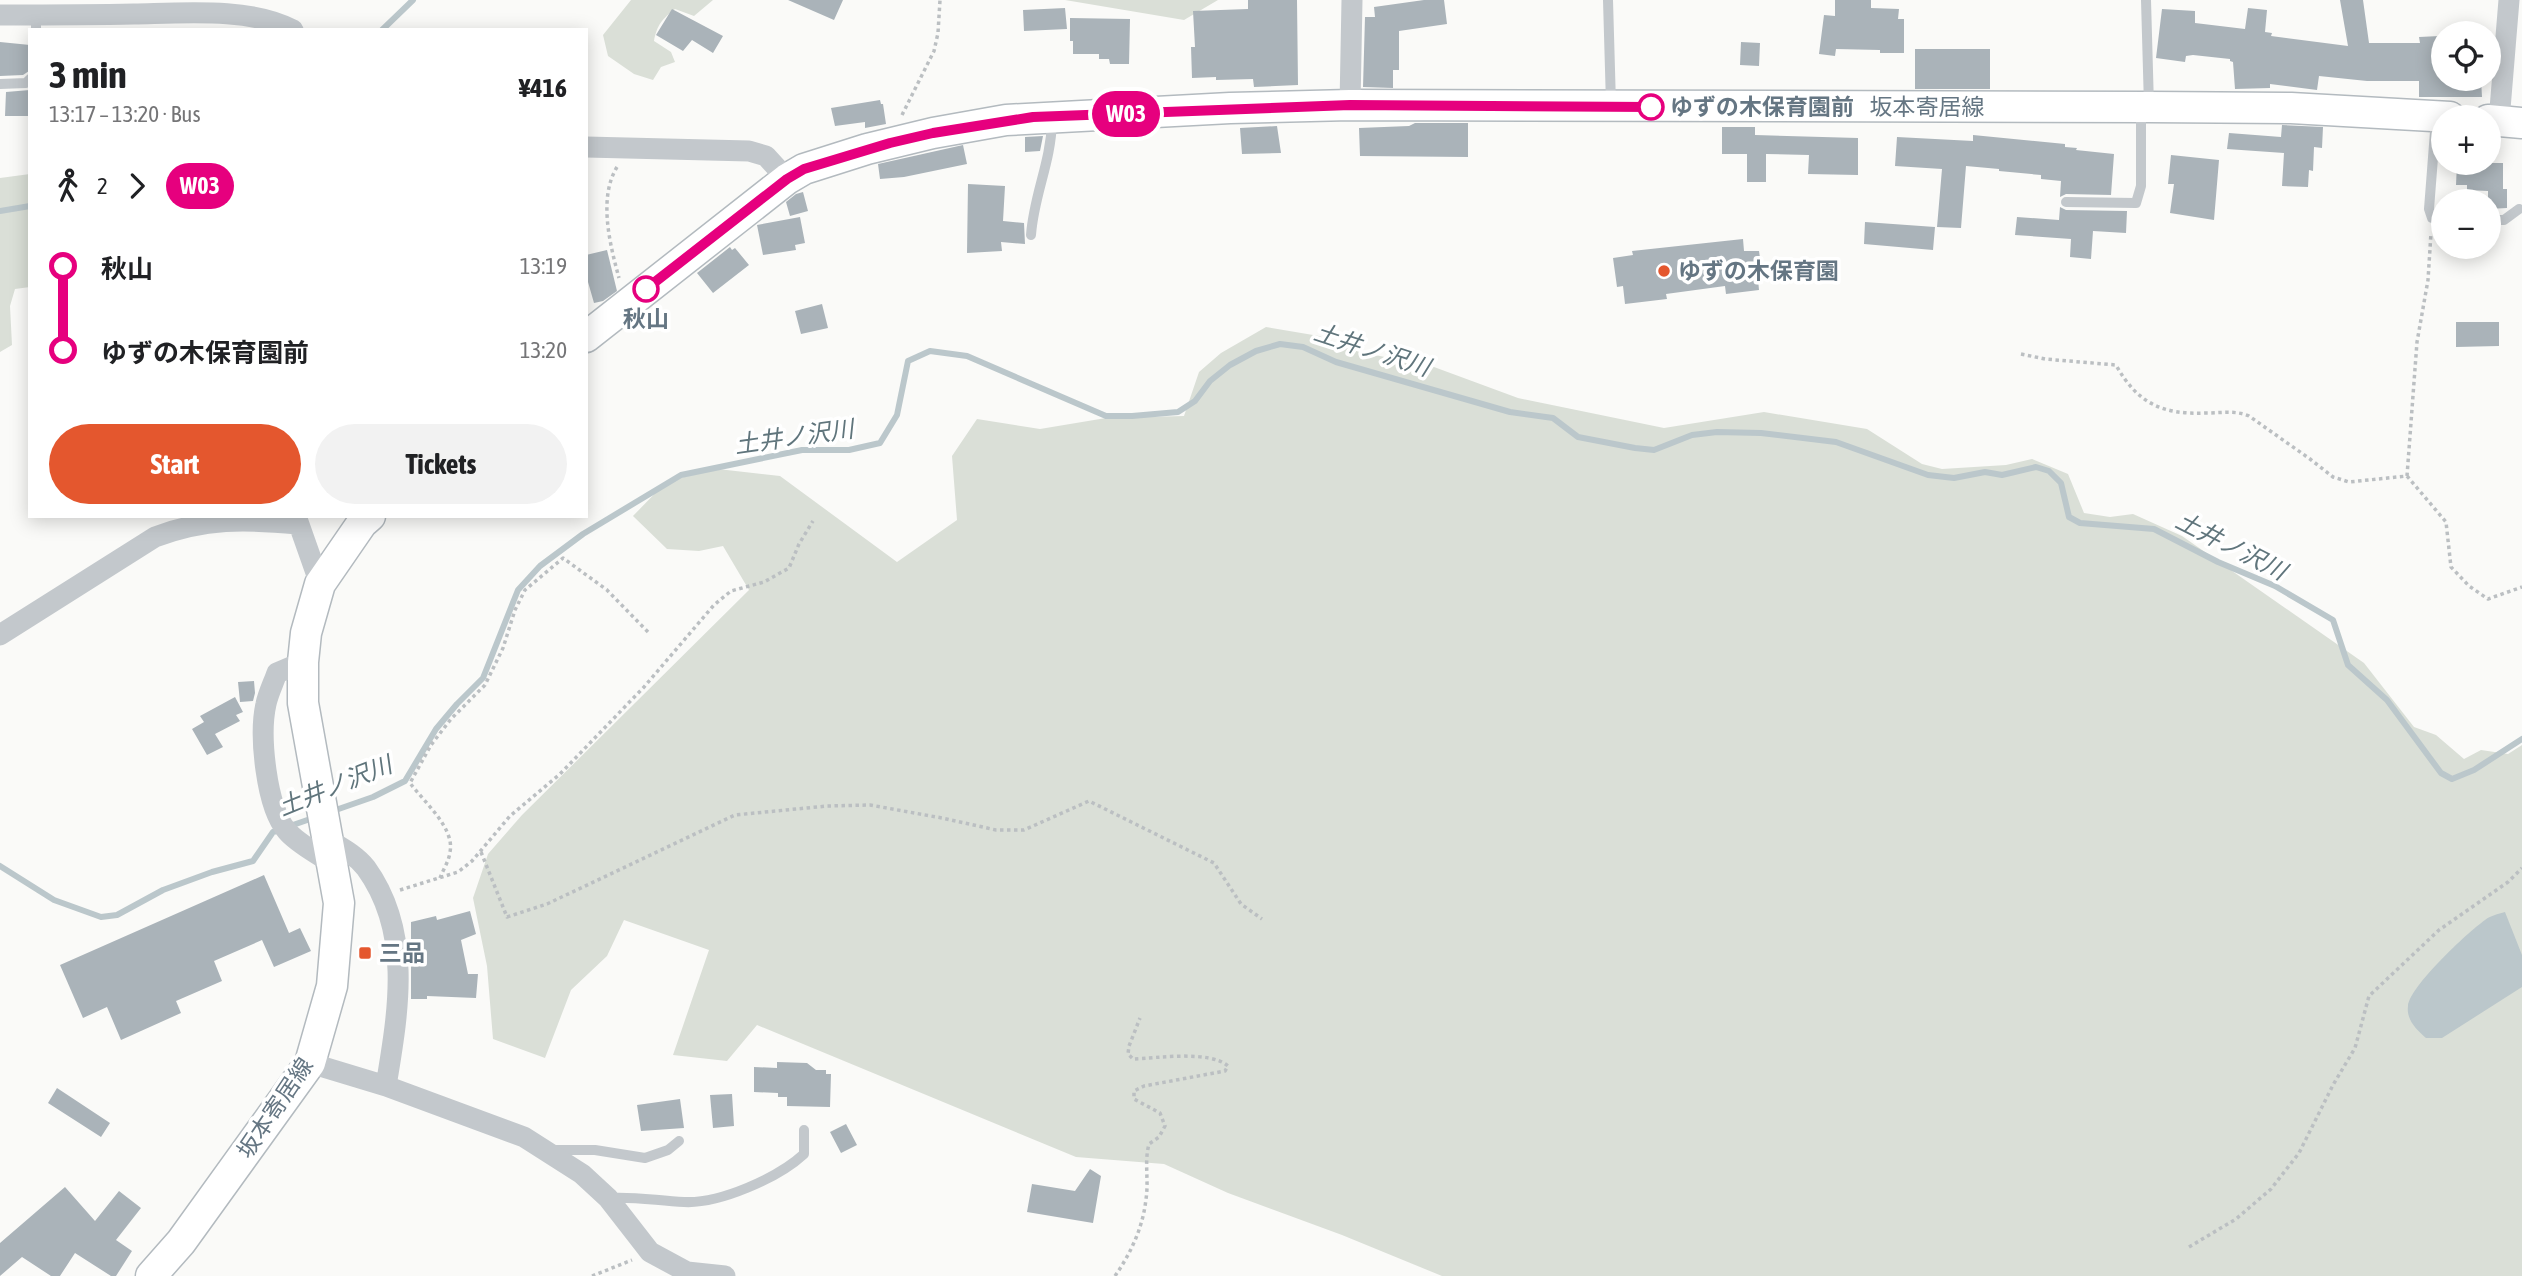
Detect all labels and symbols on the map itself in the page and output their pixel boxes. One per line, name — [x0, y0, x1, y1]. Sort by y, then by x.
line badge: W03 — [1086, 91, 1166, 137]
marker: ゆずの木保育園前 — [1638, 94, 1664, 120]
place label: ゆずの木保育園前 — [1670, 94, 1854, 120]
street label: 坂本寄居線 — [1870, 94, 1985, 120]
place label: ゆずの木保育園 — [1678, 258, 1839, 284]
marker: ゆずの木保育園 — [1656, 263, 1672, 279]
marker: 秋山 — [633, 276, 659, 302]
place label: 秋山 — [623, 306, 669, 332]
water label: 土井ノ沢川 — [1311, 318, 1436, 382]
water label: 土井ノ沢川 — [733, 414, 858, 458]
water label: 土井ノ沢川 — [2172, 506, 2293, 586]
water label: 土井ノ沢川 — [274, 749, 398, 821]
place label: 三品 — [379, 940, 425, 966]
marker: 三品 — [357, 945, 373, 961]
street label: 坂本寄居線 — [232, 1053, 318, 1163]

